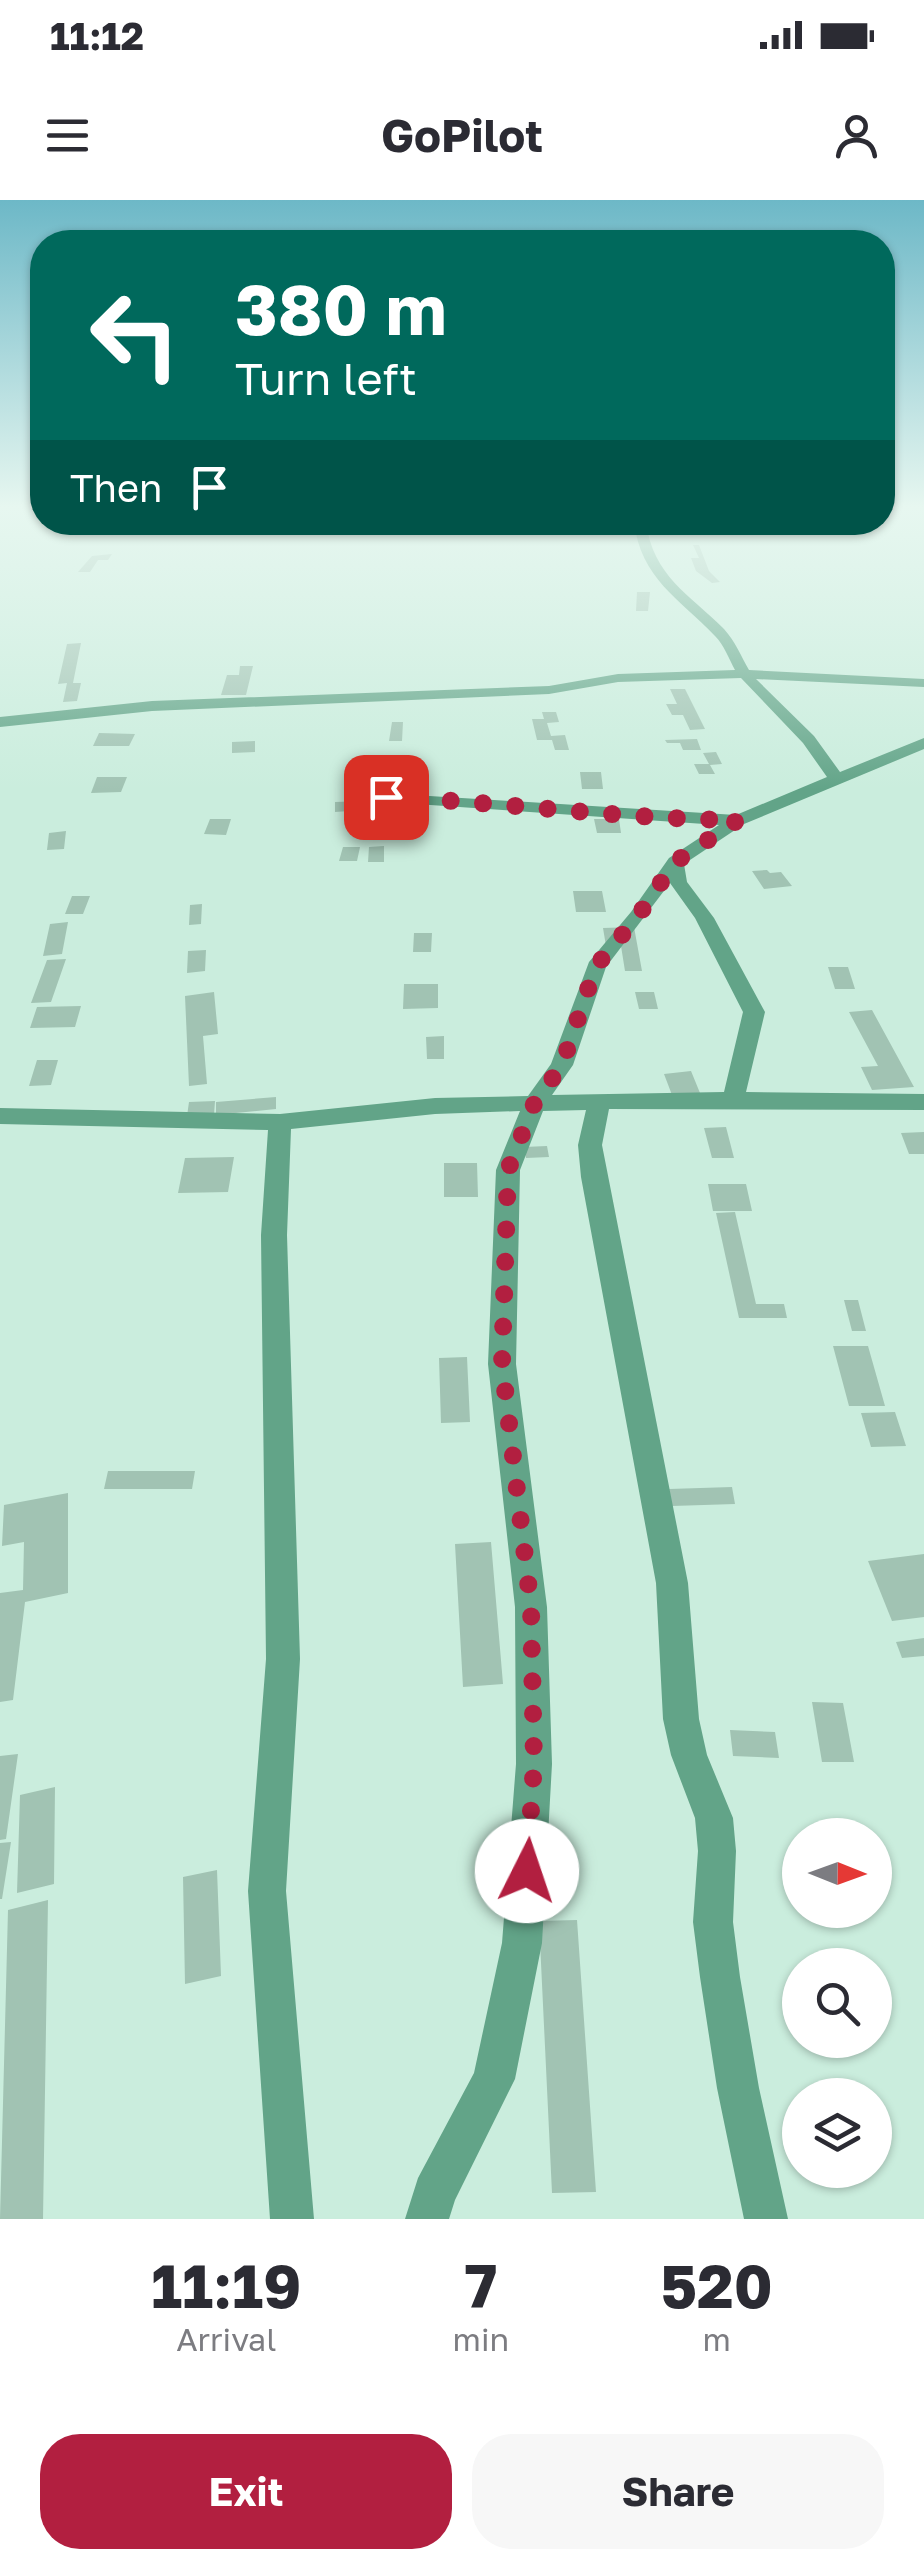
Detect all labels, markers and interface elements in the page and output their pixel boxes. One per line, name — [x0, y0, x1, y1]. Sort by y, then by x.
text: 11:12 — [50, 13, 144, 58]
icon: menu — [40, 108, 95, 163]
text: GoPilot — [381, 108, 543, 162]
icon: person — [829, 108, 884, 163]
text: 380 m — [235, 266, 447, 350]
icon: left — [70, 270, 200, 400]
text: Turn left — [235, 351, 417, 405]
icon: arrive — [182, 460, 237, 515]
text: Then — [70, 465, 162, 510]
pin — [344, 755, 429, 840]
icon: arrive — [359, 770, 414, 825]
north arrow — [782, 1818, 892, 1928]
map controls — [782, 1818, 892, 2188]
position arrow — [475, 1819, 579, 1923]
button: search — [782, 1948, 892, 2058]
button: layers — [782, 2078, 892, 2188]
text: 11:19 — [151, 2249, 301, 2321]
text: 7 — [465, 2249, 497, 2321]
text: 520 — [660, 2249, 773, 2321]
text: Arrival — [176, 2320, 276, 2358]
text: min — [453, 2320, 509, 2358]
text: m — [702, 2320, 731, 2358]
button: Exit — [40, 2434, 452, 2549]
button: Share — [472, 2434, 884, 2549]

